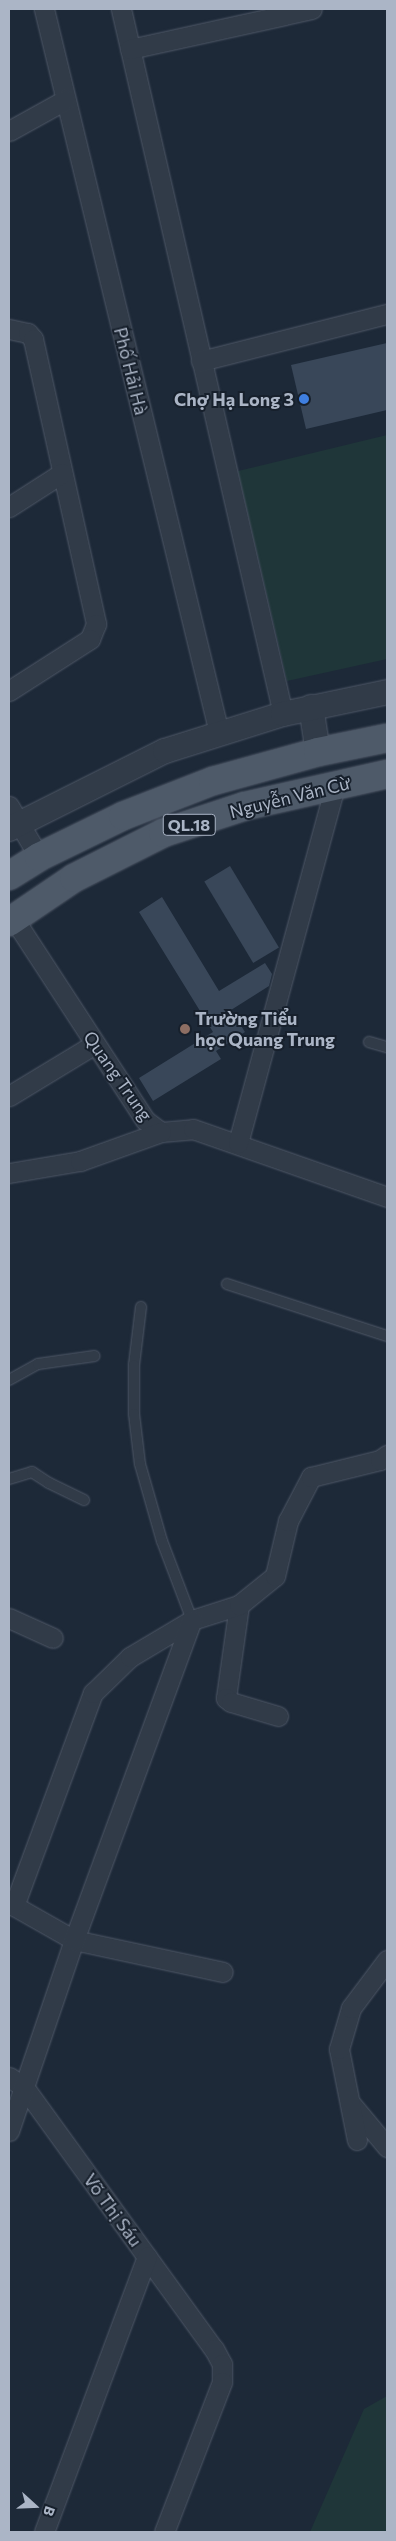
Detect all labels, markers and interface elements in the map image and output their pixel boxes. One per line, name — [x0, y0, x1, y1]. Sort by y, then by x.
street label: Phố Hải Hà — [110, 325, 152, 417]
place label: Chợ Hạ Long 3 — [174, 388, 294, 410]
marker: Chợ Hạ Long 3 — [298, 393, 310, 405]
street label: Nguyễn Văn Cừ — [227, 772, 353, 822]
road number: QL.18 — [163, 812, 215, 838]
place label: Trường Tiểu học Quang Trung — [195, 1008, 335, 1050]
marker: Trường Tiểu học Quang Trung — [179, 1023, 191, 1035]
street label: Quang Trung — [79, 1027, 157, 1125]
street label: Võ Thị Sáu — [79, 2169, 147, 2251]
north arrow — [10, 2481, 60, 2531]
text: B — [40, 2504, 59, 2519]

